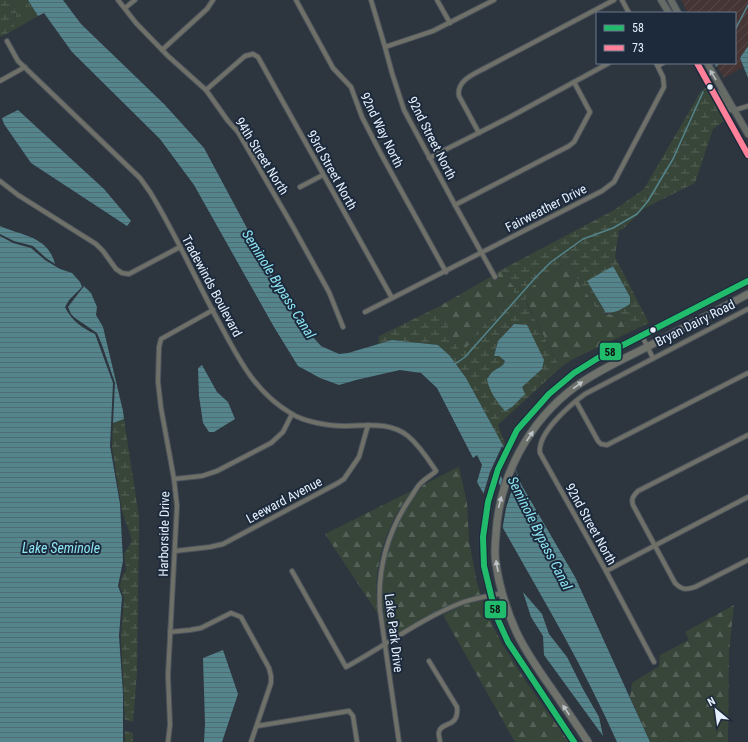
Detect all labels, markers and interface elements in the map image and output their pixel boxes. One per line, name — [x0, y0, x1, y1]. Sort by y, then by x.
legend — [596, 12, 736, 64]
text: 58 — [632, 21, 644, 35]
text: 73 — [632, 41, 644, 55]
one-way arrow — [710, 69, 717, 81]
unlabelled marker — [705, 82, 715, 92]
street label: 92nd Way North — [357, 90, 407, 170]
street label: 92nd Street North — [405, 94, 459, 182]
street label: 94th Street North — [232, 115, 292, 197]
street label: 93rd Street North — [304, 128, 360, 212]
street label: Fairweather Drive — [503, 181, 589, 235]
water label: Seminole Bypass Canal — [239, 227, 319, 342]
street label: Tradewinds Boulevard — [179, 233, 245, 339]
street label: Bryan Dairy Road — [653, 297, 737, 349]
unlabelled marker — [648, 325, 658, 335]
line badge: 58 — [599, 342, 622, 361]
text: 58 — [604, 346, 616, 359]
one-way arrow — [573, 381, 584, 389]
one-way arrow — [526, 430, 533, 442]
street label: Leeward Avenue — [244, 474, 324, 526]
water label: Seminole Bypass Canal — [504, 474, 576, 593]
street label: 92nd Street North — [562, 481, 620, 567]
street label: Harborside Drive — [156, 491, 172, 577]
one-way arrow — [498, 496, 504, 509]
water label: Lake Seminole — [22, 540, 100, 556]
one-way arrow — [493, 560, 499, 572]
street label: Lake Park Drive — [382, 593, 406, 673]
line badge: 58 — [484, 600, 507, 619]
text: 58 — [489, 603, 501, 616]
north arrow — [696, 690, 736, 730]
text: N — [705, 694, 718, 709]
one-way arrow — [562, 705, 570, 715]

